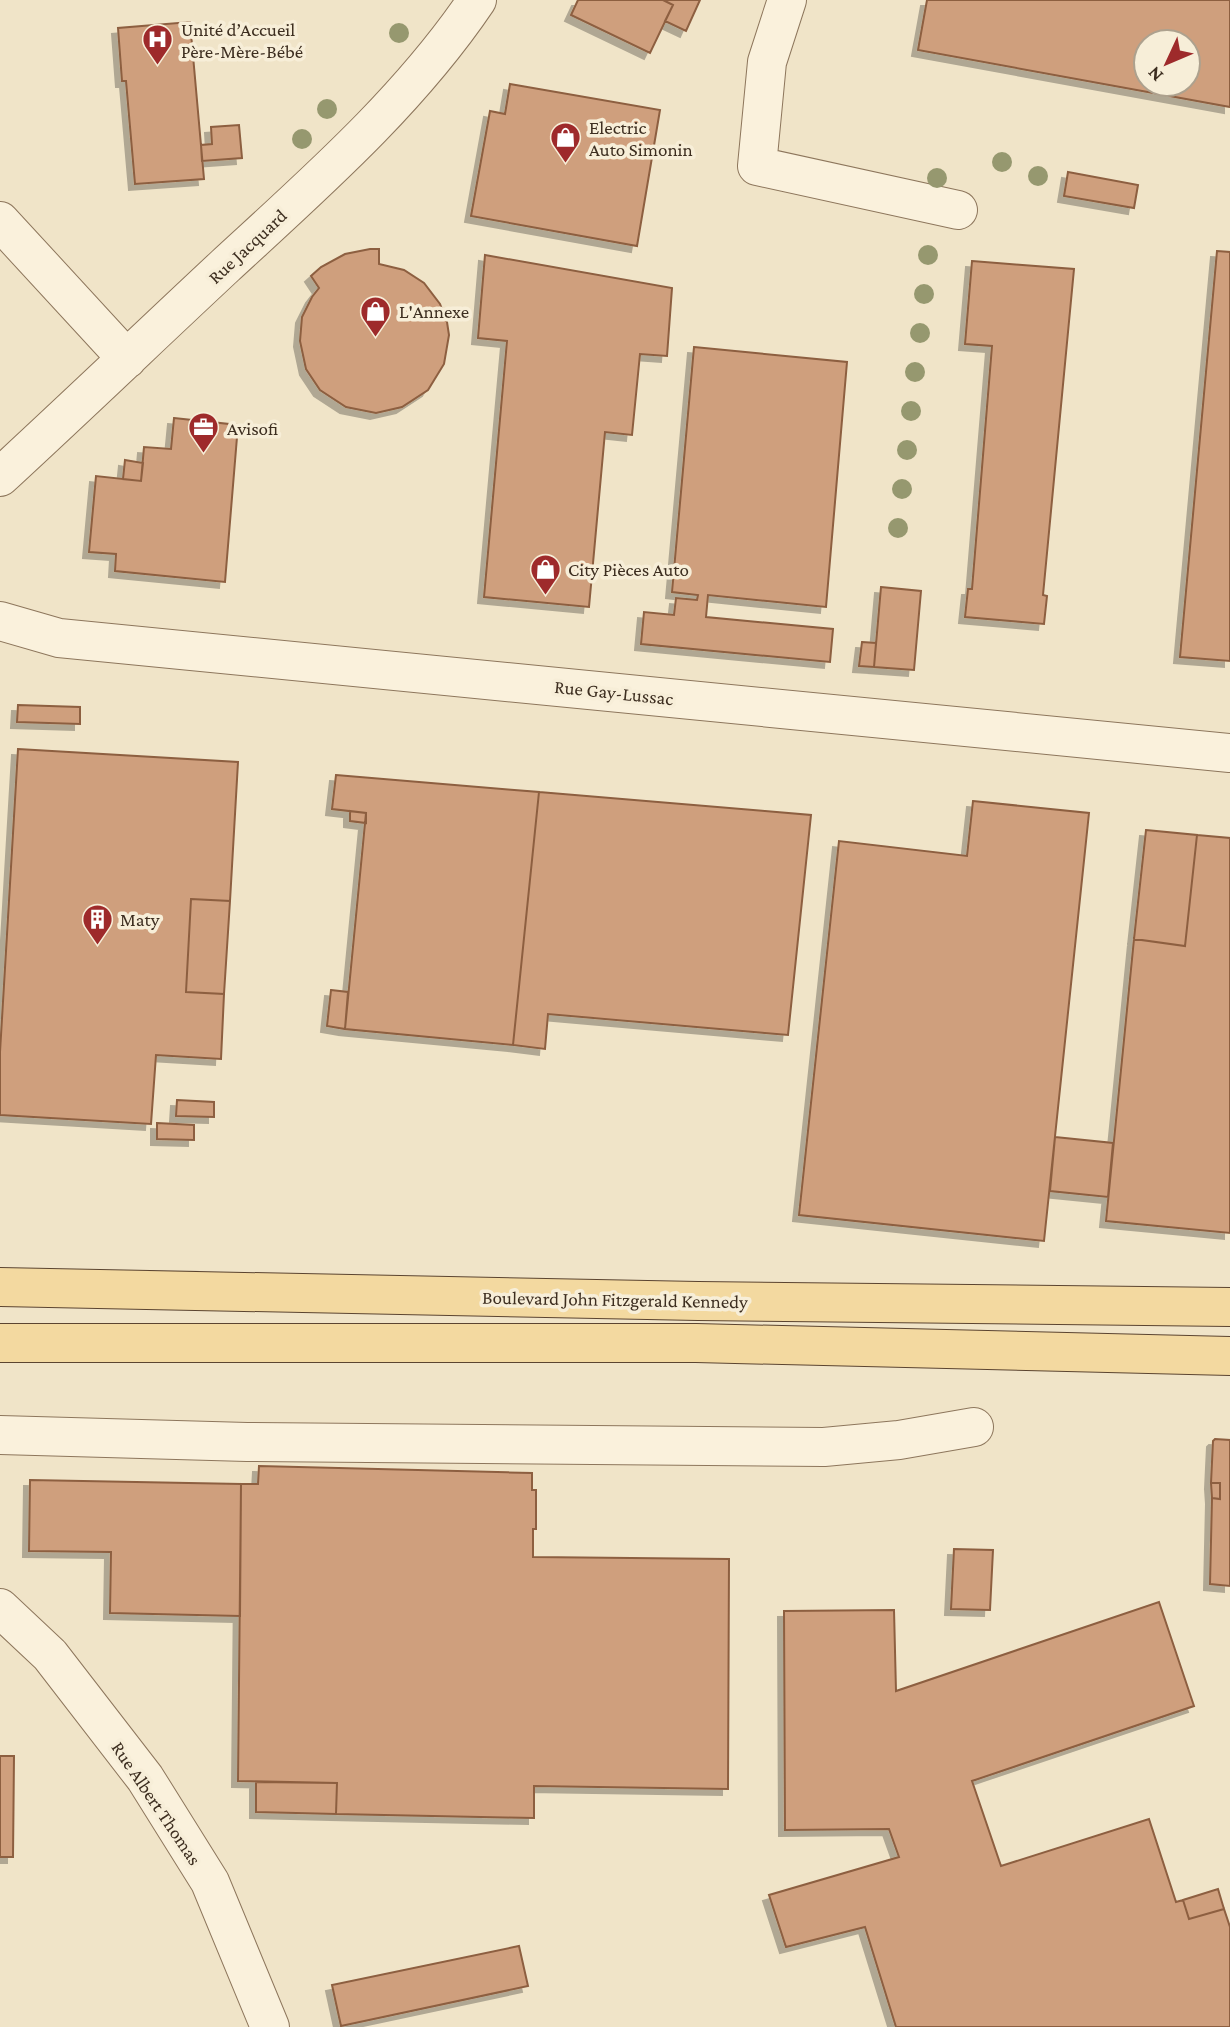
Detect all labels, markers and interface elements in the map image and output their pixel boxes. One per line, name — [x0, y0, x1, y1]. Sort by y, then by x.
place label: Unité d’Accueil Père-Mère-Bébé — [181, 19, 303, 62]
hospital icon: Unité d’Accueil Père-Mère-Bébé — [141, 23, 175, 67]
north arrow — [1132, 28, 1202, 98]
text: N — [1143, 62, 1167, 86]
place label: Electric Auto Simonin — [589, 117, 693, 160]
shop icon: Electric Auto Simonin — [549, 121, 583, 165]
street label: Rue Jacquard — [204, 205, 291, 288]
shop icon: L'Annexe — [359, 294, 393, 338]
place label: L'Annexe — [399, 301, 469, 322]
office icon: Avisofi — [187, 411, 221, 455]
place label: Avisofi — [227, 418, 278, 439]
shop icon: City Pièces Auto — [528, 552, 562, 596]
place label: City Pièces Auto — [568, 559, 689, 580]
street label: Rue Gay-Lussac — [553, 676, 675, 709]
building icon: Maty — [80, 902, 114, 946]
place label: Maty — [120, 909, 160, 930]
street label: Boulevard John Fitzgerald Kennedy — [482, 1287, 748, 1312]
street label: Rue Albert Thomas — [108, 1738, 206, 1869]

